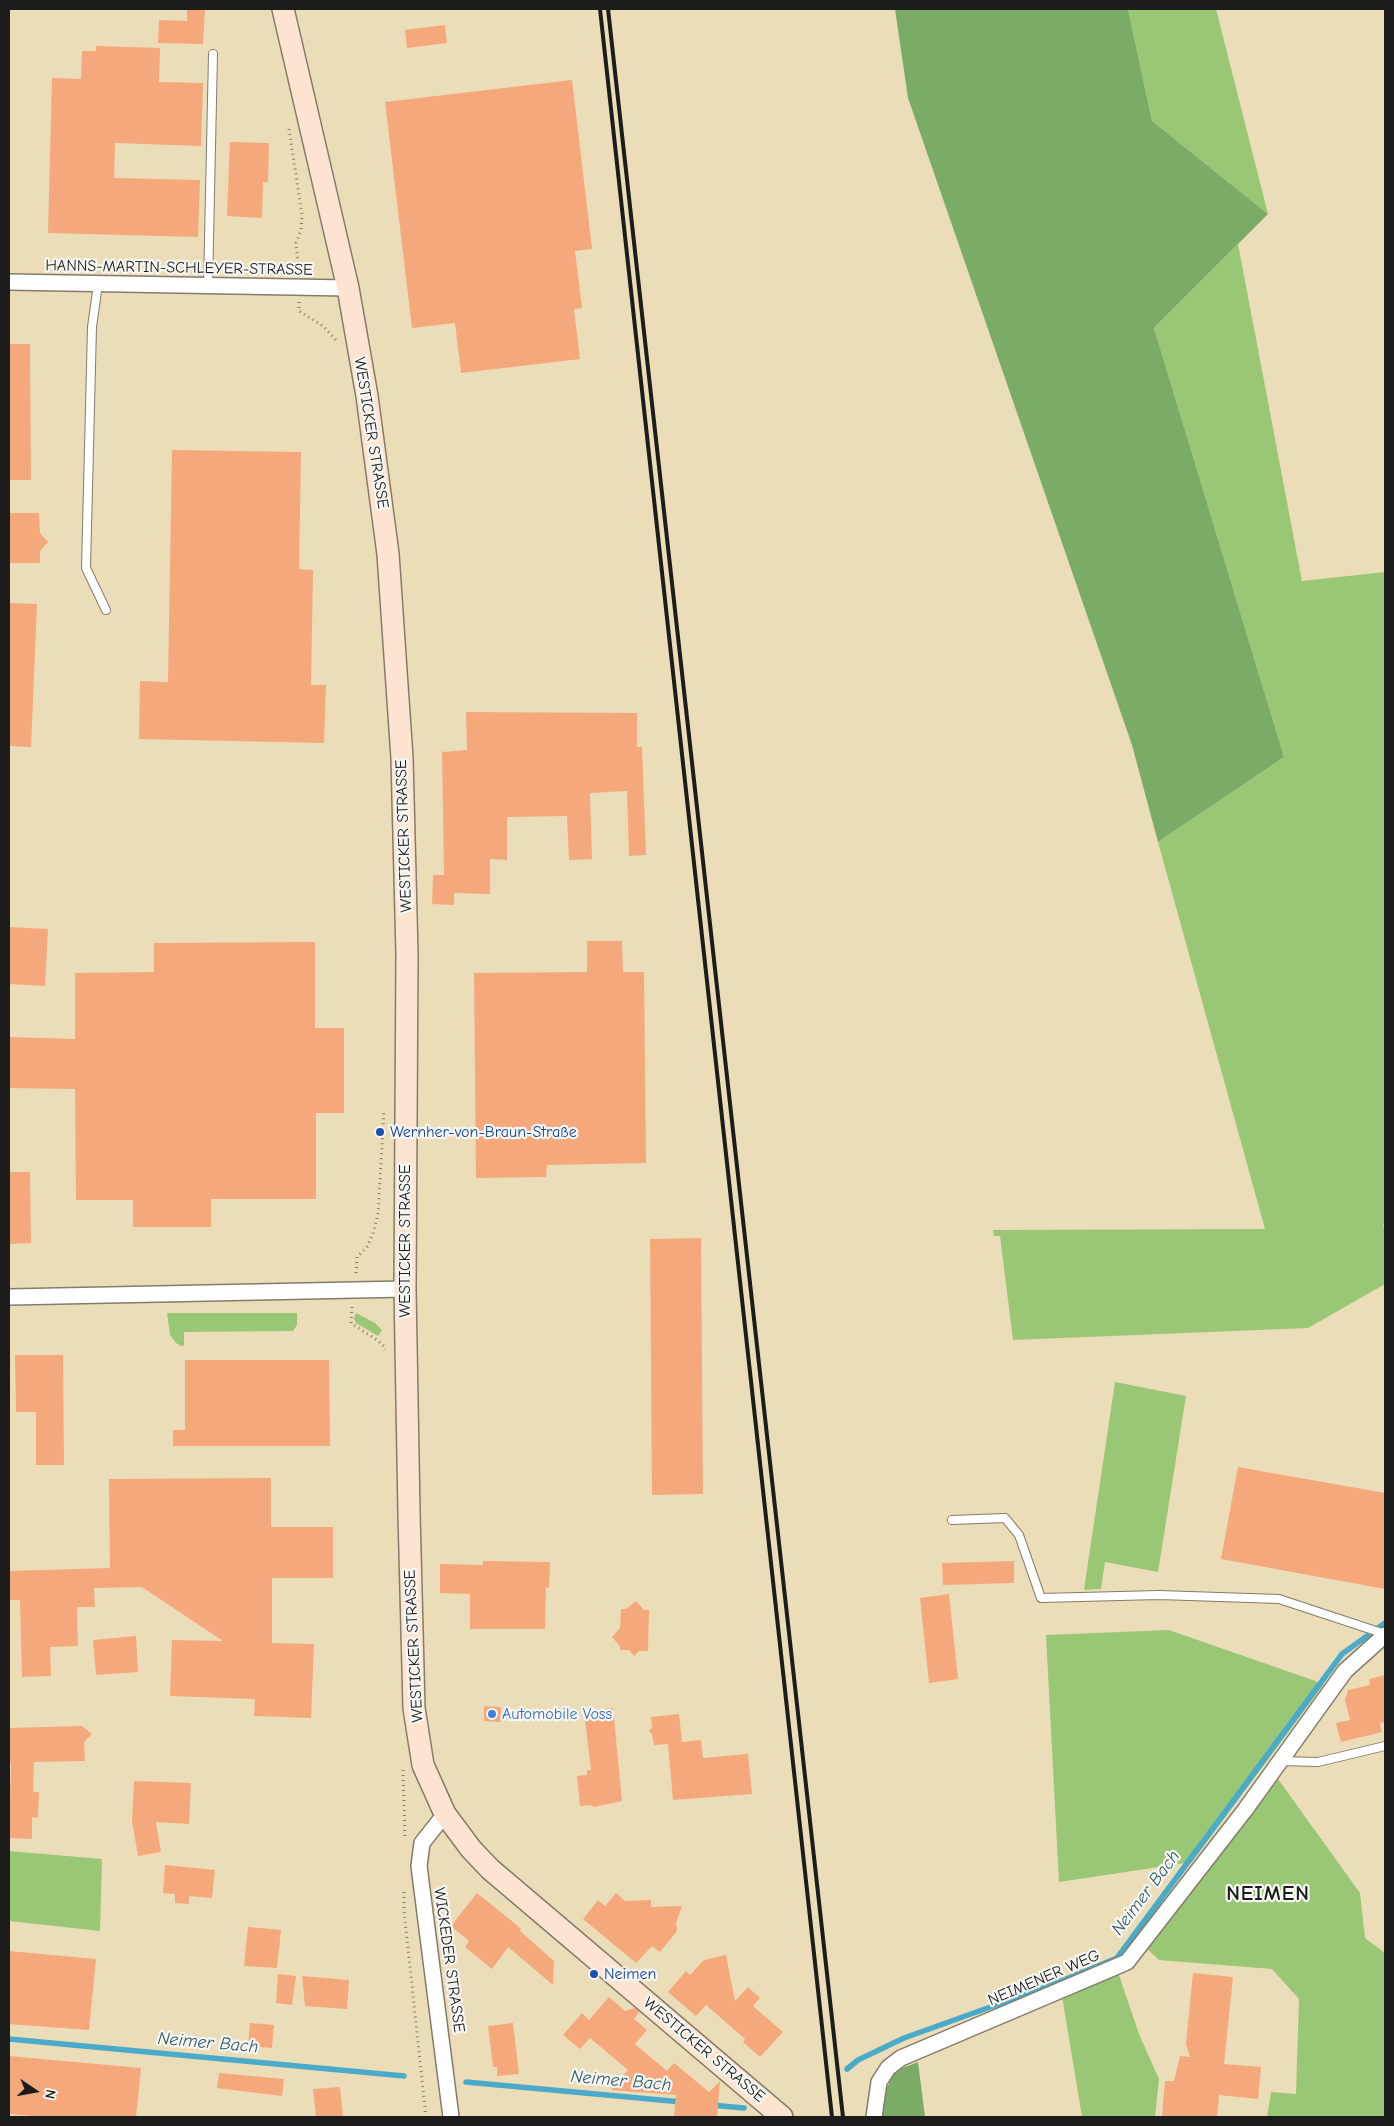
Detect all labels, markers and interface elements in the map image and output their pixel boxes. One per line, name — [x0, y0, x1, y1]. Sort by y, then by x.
street label: HANNS-MARTIN-SCHLEYER-STRASSE — [45, 256, 313, 280]
street label: WESTICKER STRASSE — [350, 356, 392, 510]
street label: WESTICKER STRASSE — [392, 759, 416, 913]
place label: Wernher-von-Braun-Straße — [390, 1122, 577, 1142]
marker: Wernher-von-Braun-Straße — [374, 1126, 386, 1138]
street label: WESTICKER STRASSE — [395, 1164, 415, 1318]
street label: WESTICKER STRASSE — [400, 1569, 428, 1723]
place label: Automobile Voss — [502, 1704, 612, 1724]
marker: Automobile Voss — [486, 1708, 498, 1720]
water label: Neimer Bach — [1107, 1846, 1185, 1940]
district label: NEIMEN — [1225, 1881, 1311, 1907]
street label: WICKEDER STRASSE — [429, 1886, 469, 2034]
street label: NEIMENER WEG — [985, 1946, 1103, 2010]
place label: Neimen — [604, 1964, 656, 1984]
marker: Neimen — [588, 1968, 600, 1980]
street label: WESTICKER STRASSE — [639, 1993, 769, 2107]
water label: Neimer Bach — [157, 2028, 259, 2058]
north arrow — [10, 2066, 60, 2116]
water label: Neimer Bach — [570, 2066, 672, 2096]
text: N — [41, 2088, 59, 2100]

